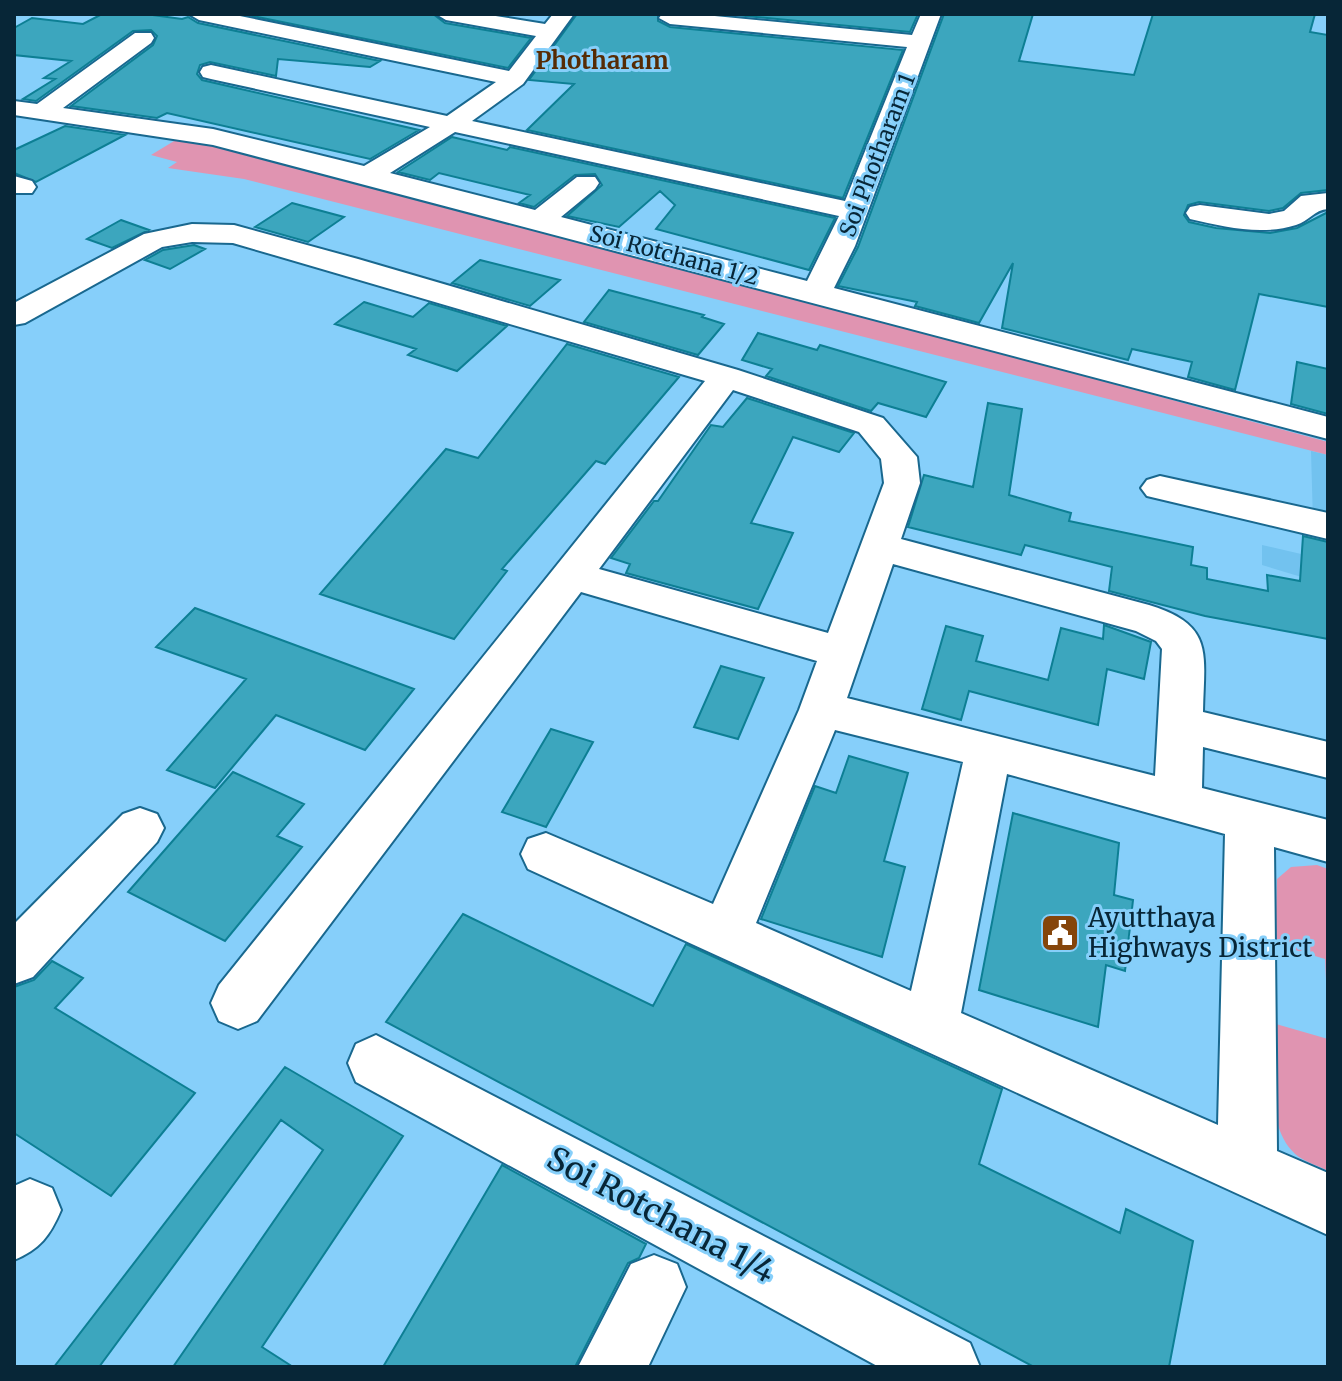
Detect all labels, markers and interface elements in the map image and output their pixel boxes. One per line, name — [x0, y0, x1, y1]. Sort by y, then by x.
district label: Photharam — [535, 45, 669, 76]
street label: Soi Photharam 1 — [833, 69, 921, 241]
street label: Soi Rotchana 1/2 — [586, 219, 762, 291]
place label: Ayutthaya Highways District — [1087, 901, 1313, 964]
public building icon: Ayutthaya Highways District — [1039, 912, 1081, 954]
street label: Soi Rotchana 1/4 — [540, 1138, 782, 1292]

